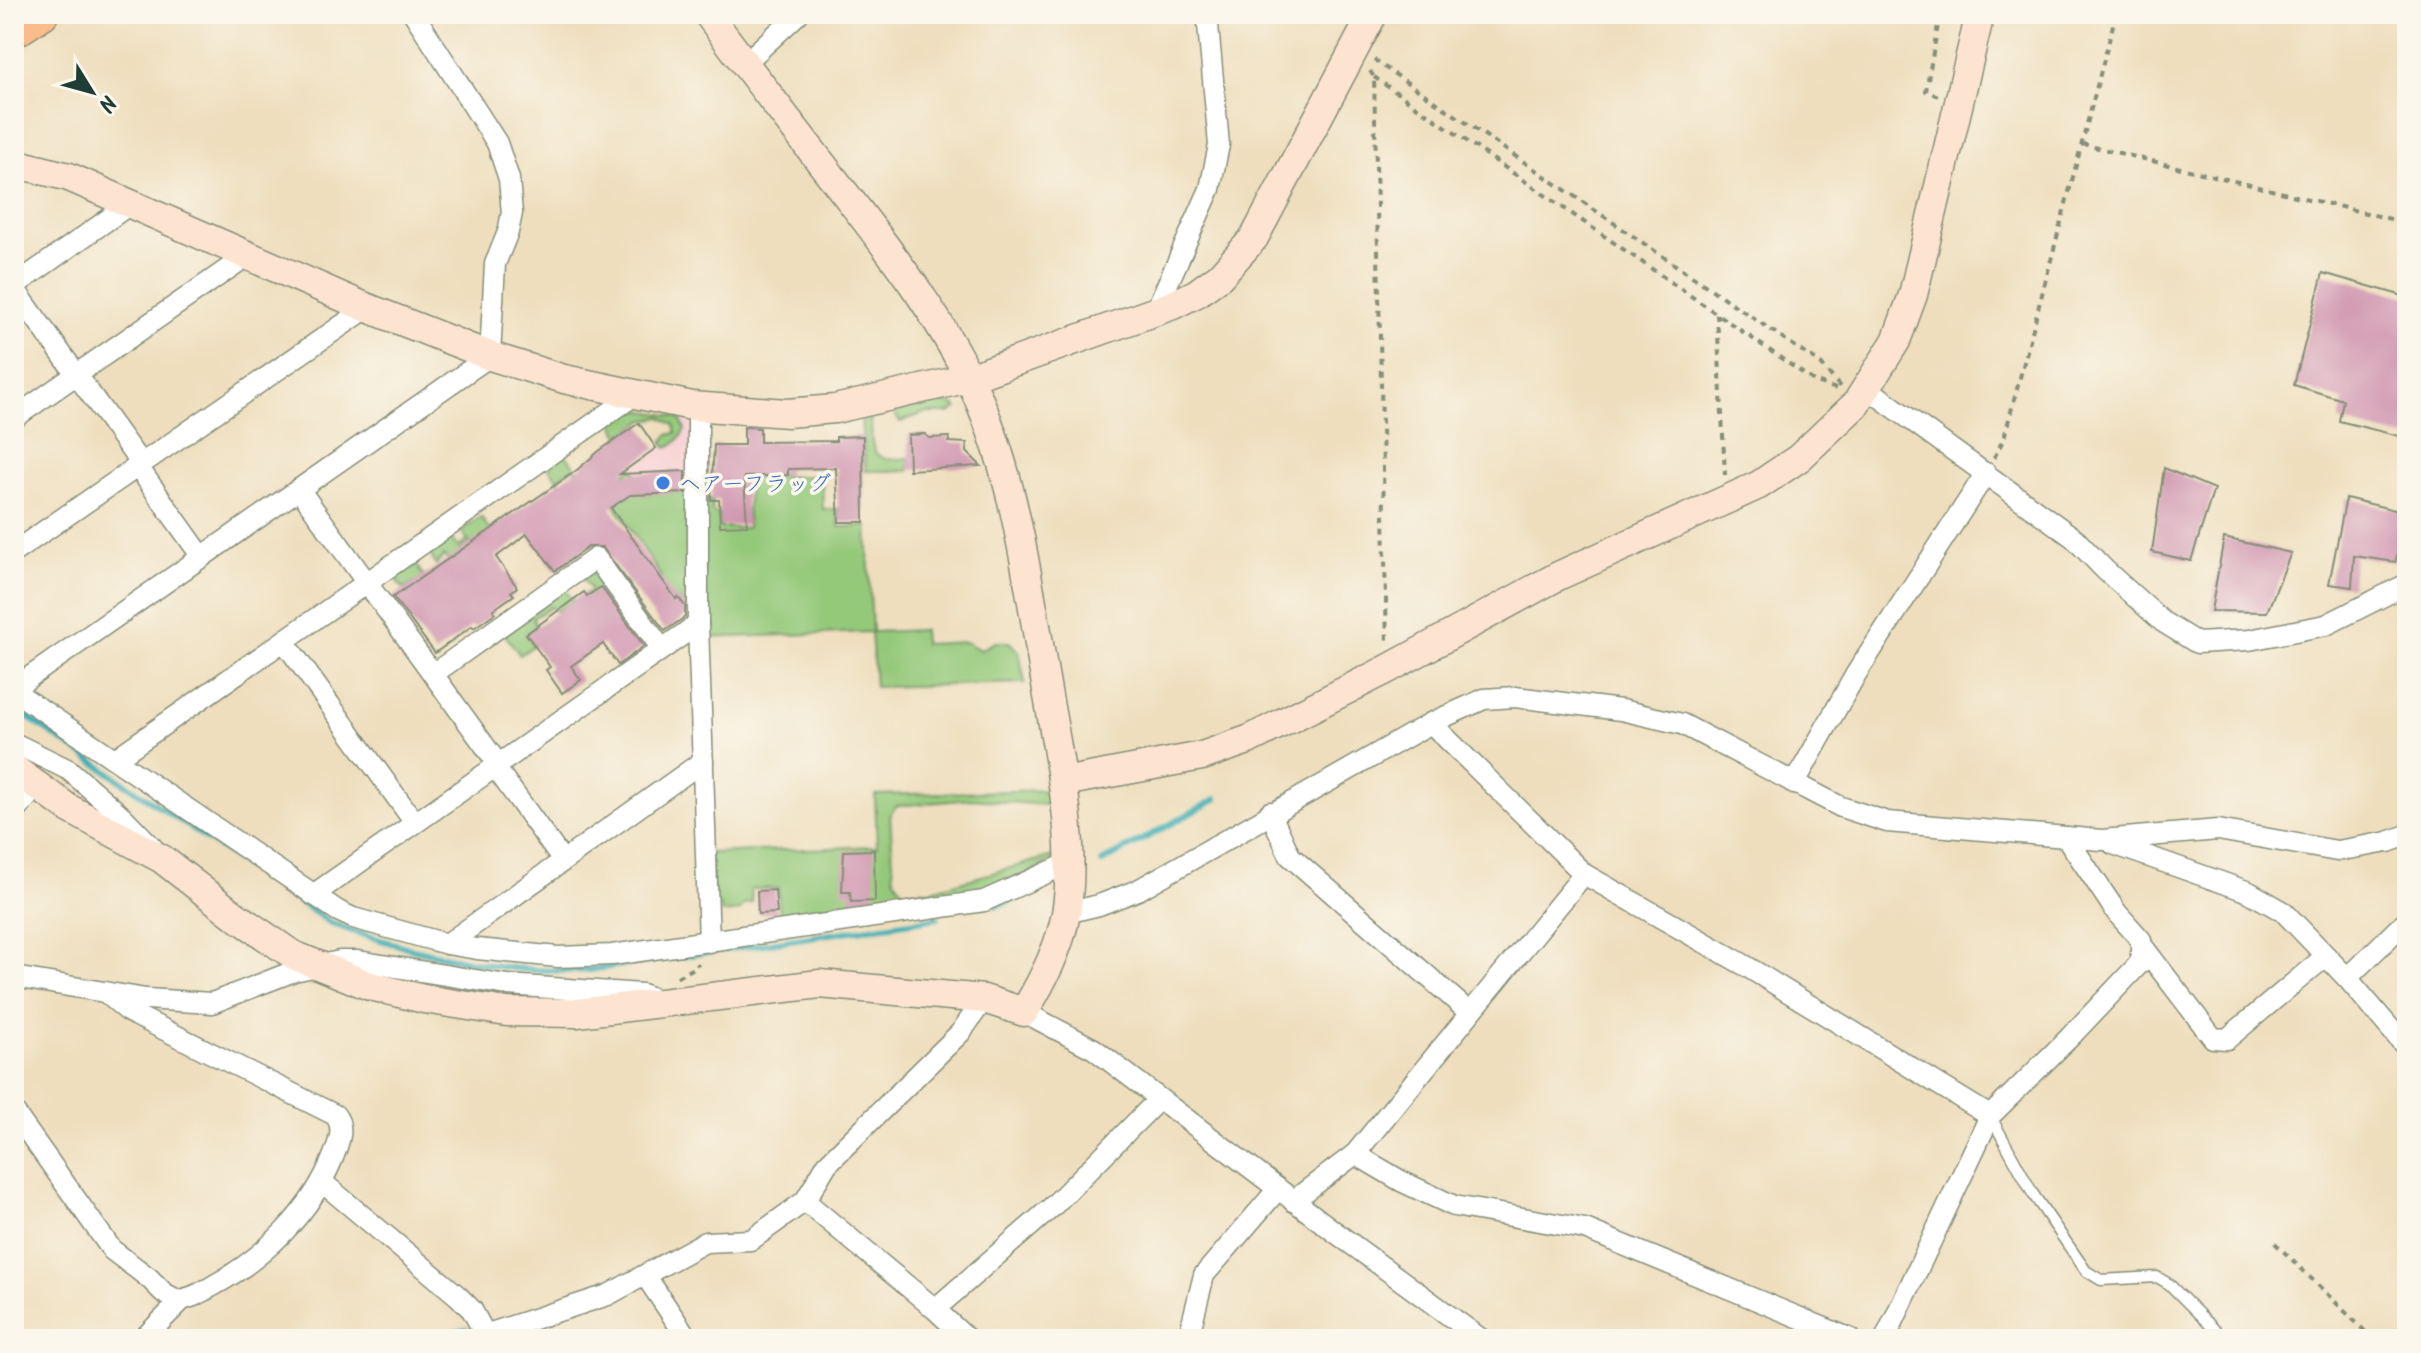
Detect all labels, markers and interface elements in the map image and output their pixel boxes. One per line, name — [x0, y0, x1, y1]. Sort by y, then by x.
north arrow — [52, 52, 132, 132]
text: N — [88, 86, 124, 119]
place label: ヘアーフラッグ — [679, 468, 831, 503]
marker: ヘアーフラッグ — [654, 474, 672, 492]

